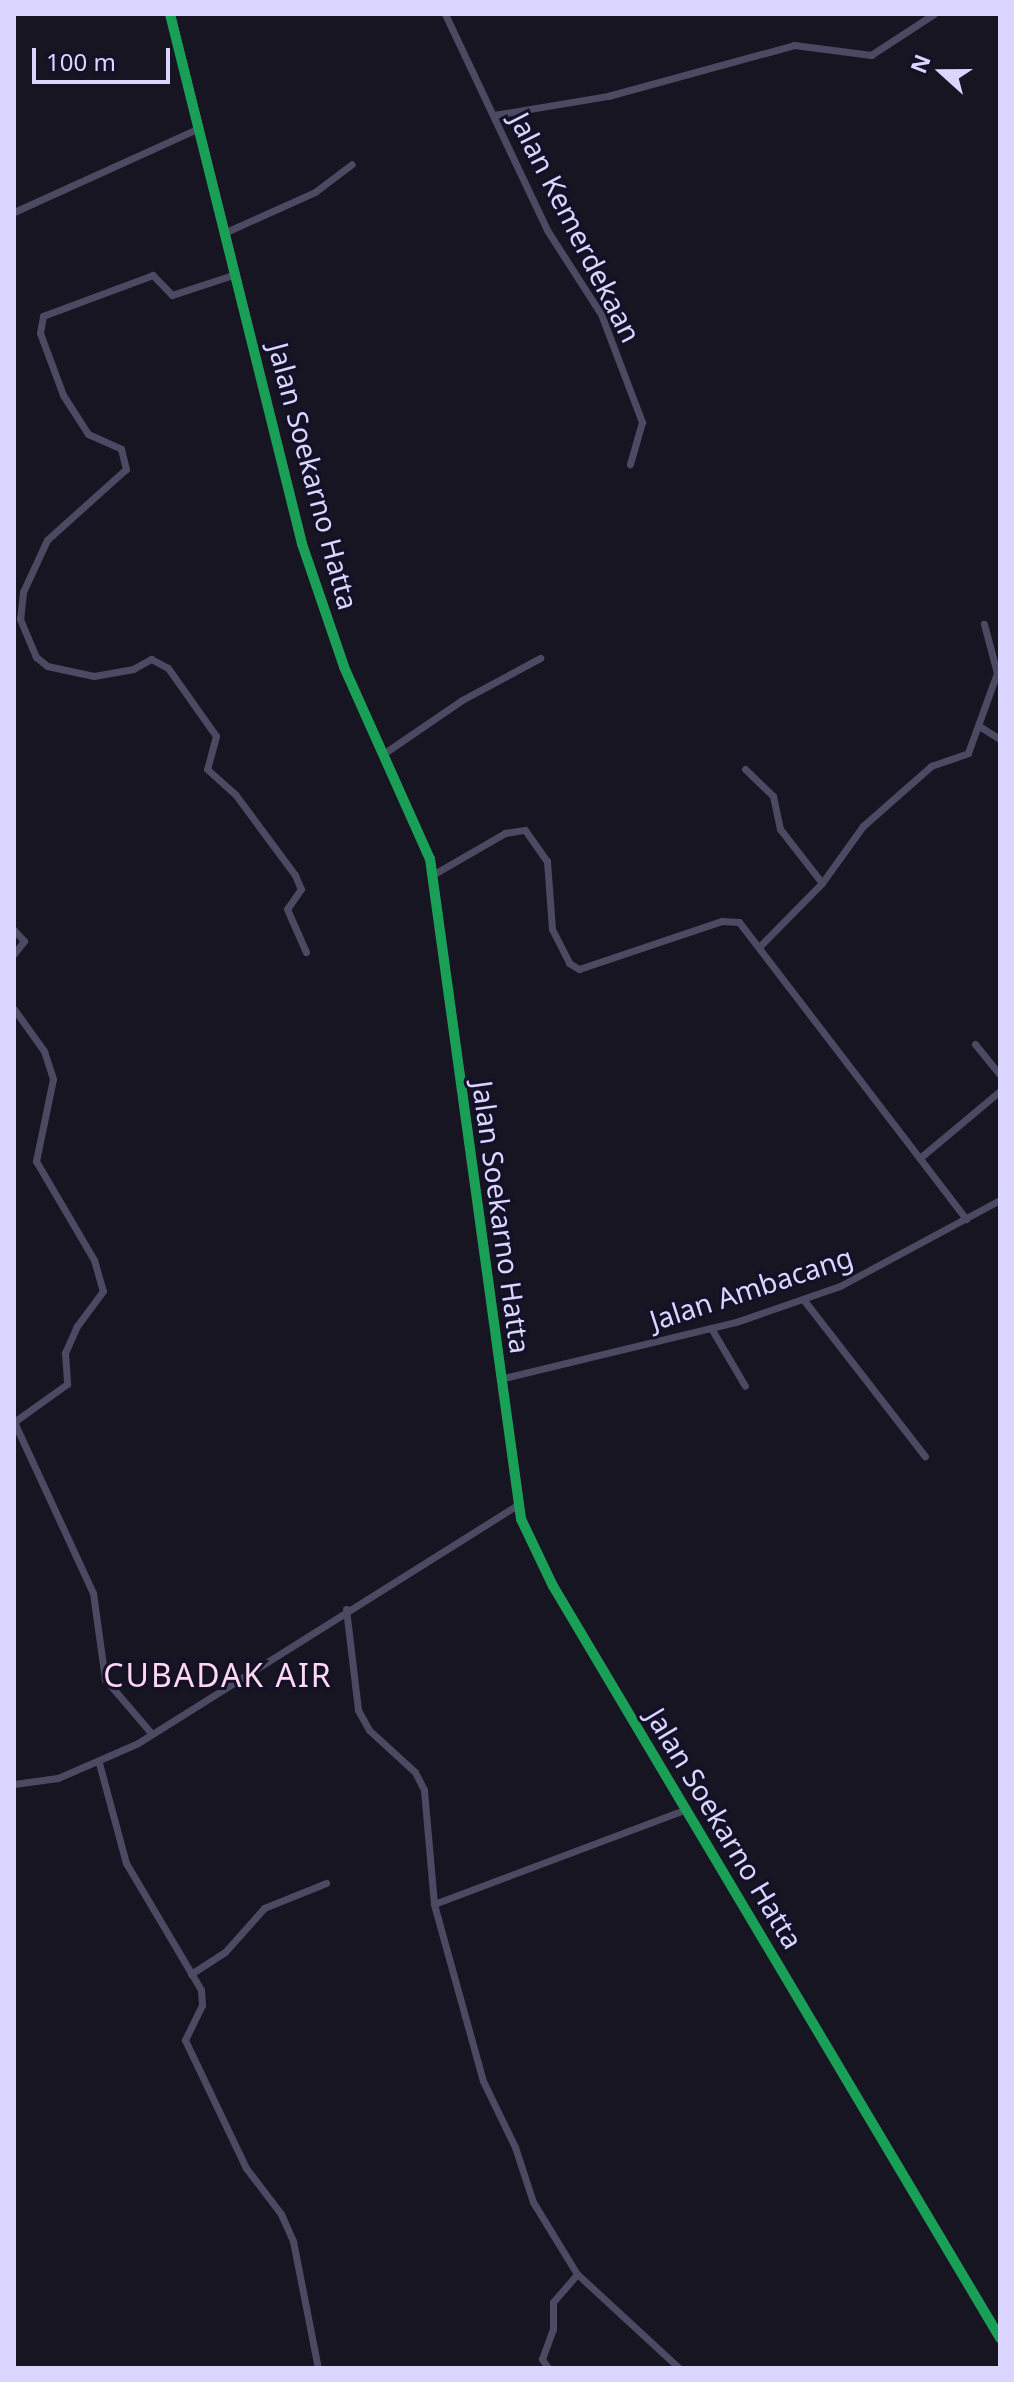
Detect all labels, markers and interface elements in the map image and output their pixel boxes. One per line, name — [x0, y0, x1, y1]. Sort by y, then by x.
scale bar — [36, 32, 174, 82]
north arrow — [902, 32, 982, 112]
text: 100 m — [46, 45, 116, 78]
text: N — [902, 50, 937, 77]
street label: Jalan Kemerdekaan — [503, 106, 649, 348]
street label: Jalan Soekarno Hatta — [262, 339, 366, 613]
street label: Jalan Soekarno Hatta — [466, 1078, 538, 1356]
street label: Jalan Ambacang — [645, 1239, 857, 1337]
district label: CUBADAK AIR — [103, 1656, 333, 1694]
street label: Jalan Soekarno Hatta — [640, 1701, 810, 1955]

